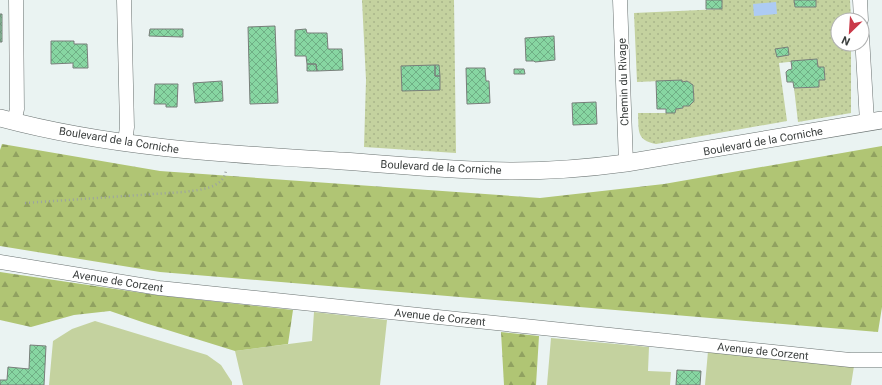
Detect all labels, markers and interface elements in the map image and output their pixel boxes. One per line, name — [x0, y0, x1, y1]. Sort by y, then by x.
north arrow — [830, 12, 870, 52]
text: N — [840, 33, 852, 48]
street label: Chemin du Rivage — [615, 38, 632, 126]
street label: Boulevard de la Corniche — [58, 125, 180, 156]
street label: Boulevard de la Corniche — [702, 125, 824, 158]
street label: Boulevard de la Corniche — [380, 158, 502, 177]
street label: Avenue de Corzent — [72, 268, 165, 295]
street label: Avenue de Corzent — [394, 306, 487, 329]
street label: Avenue de Corzent — [717, 340, 810, 363]

